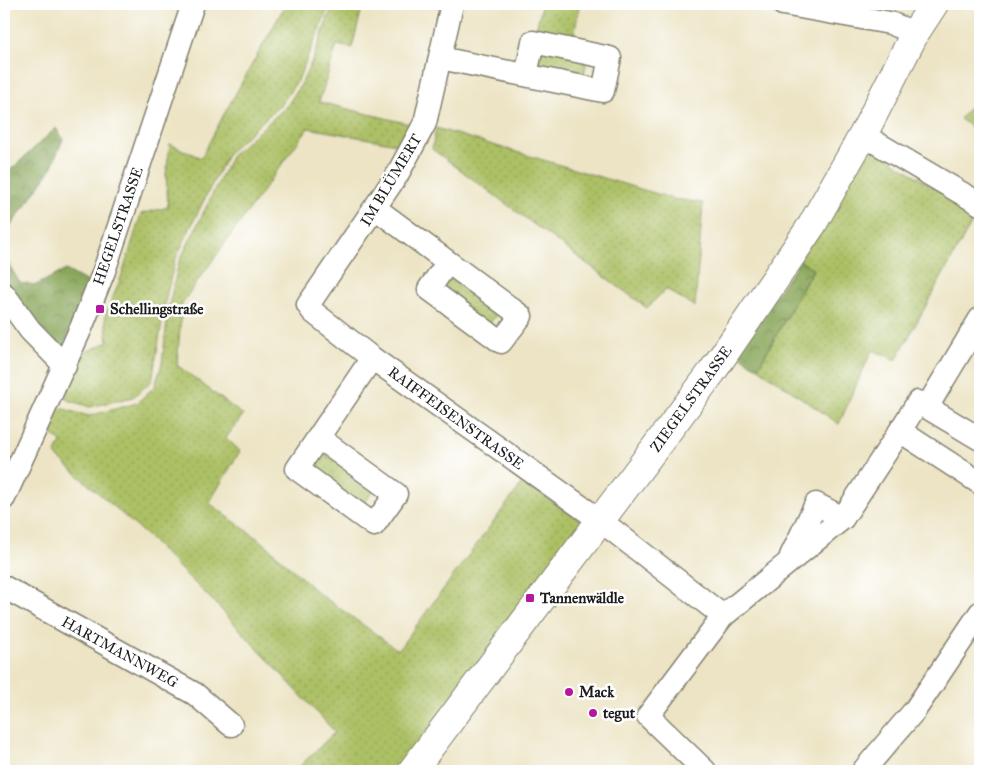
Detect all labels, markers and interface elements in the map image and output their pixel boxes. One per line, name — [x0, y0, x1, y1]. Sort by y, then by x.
street label: IM BLÜMERT — [356, 130, 426, 229]
street label: HEGELSTRASSE — [89, 164, 147, 288]
place label: Schellingstraße — [110, 300, 204, 319]
marker: Schellingstraße — [94, 303, 106, 315]
street label: ZIEGELSTRASSE — [646, 342, 736, 456]
street label: RAIFFEISENSTRASSE — [385, 363, 528, 473]
place label: Tannenwäldle — [539, 589, 625, 607]
marker: Tannenwäldle — [524, 592, 536, 604]
street label: HARTMANNWEG — [59, 612, 182, 692]
place label: Mack — [579, 683, 615, 701]
marker: Mack — [563, 686, 575, 698]
place label: tegut — [602, 704, 636, 723]
marker: tegut — [587, 707, 599, 719]

